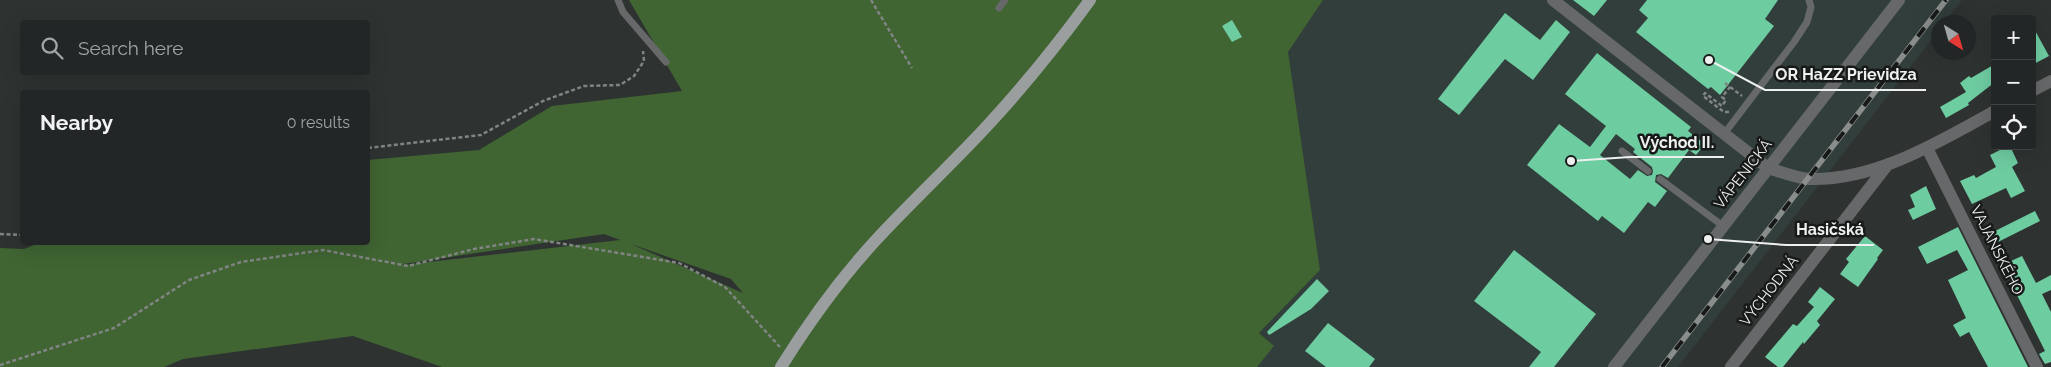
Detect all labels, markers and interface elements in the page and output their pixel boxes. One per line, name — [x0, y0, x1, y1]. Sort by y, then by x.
north arrow — [1931, 15, 1976, 60]
map controls — [1991, 15, 2036, 150]
button: + — [1991, 15, 2036, 60]
search box — [20, 20, 370, 75]
icon: search — [38, 34, 66, 62]
text: Search here — [78, 37, 184, 59]
callout: OR HaZZ Prievidza — [1765, 59, 1926, 90]
button: − — [1991, 60, 2036, 105]
text: OR HaZZ Prievidza — [1775, 65, 1917, 84]
button: locate — [1991, 105, 2036, 150]
text: Nearby — [40, 110, 113, 135]
text: 0 results — [287, 113, 350, 132]
callout: Východ II. — [1630, 126, 1724, 157]
text: Východ II. — [1640, 133, 1714, 152]
street label: VÁPENICKÁ — [1710, 136, 1776, 212]
street label: VAJANSKÉHO — [1967, 202, 2027, 298]
callout: Hasičská — [1786, 214, 1874, 245]
text: Hasičská — [1796, 220, 1864, 239]
street label: VÝCHODNÁ — [1736, 252, 1802, 330]

